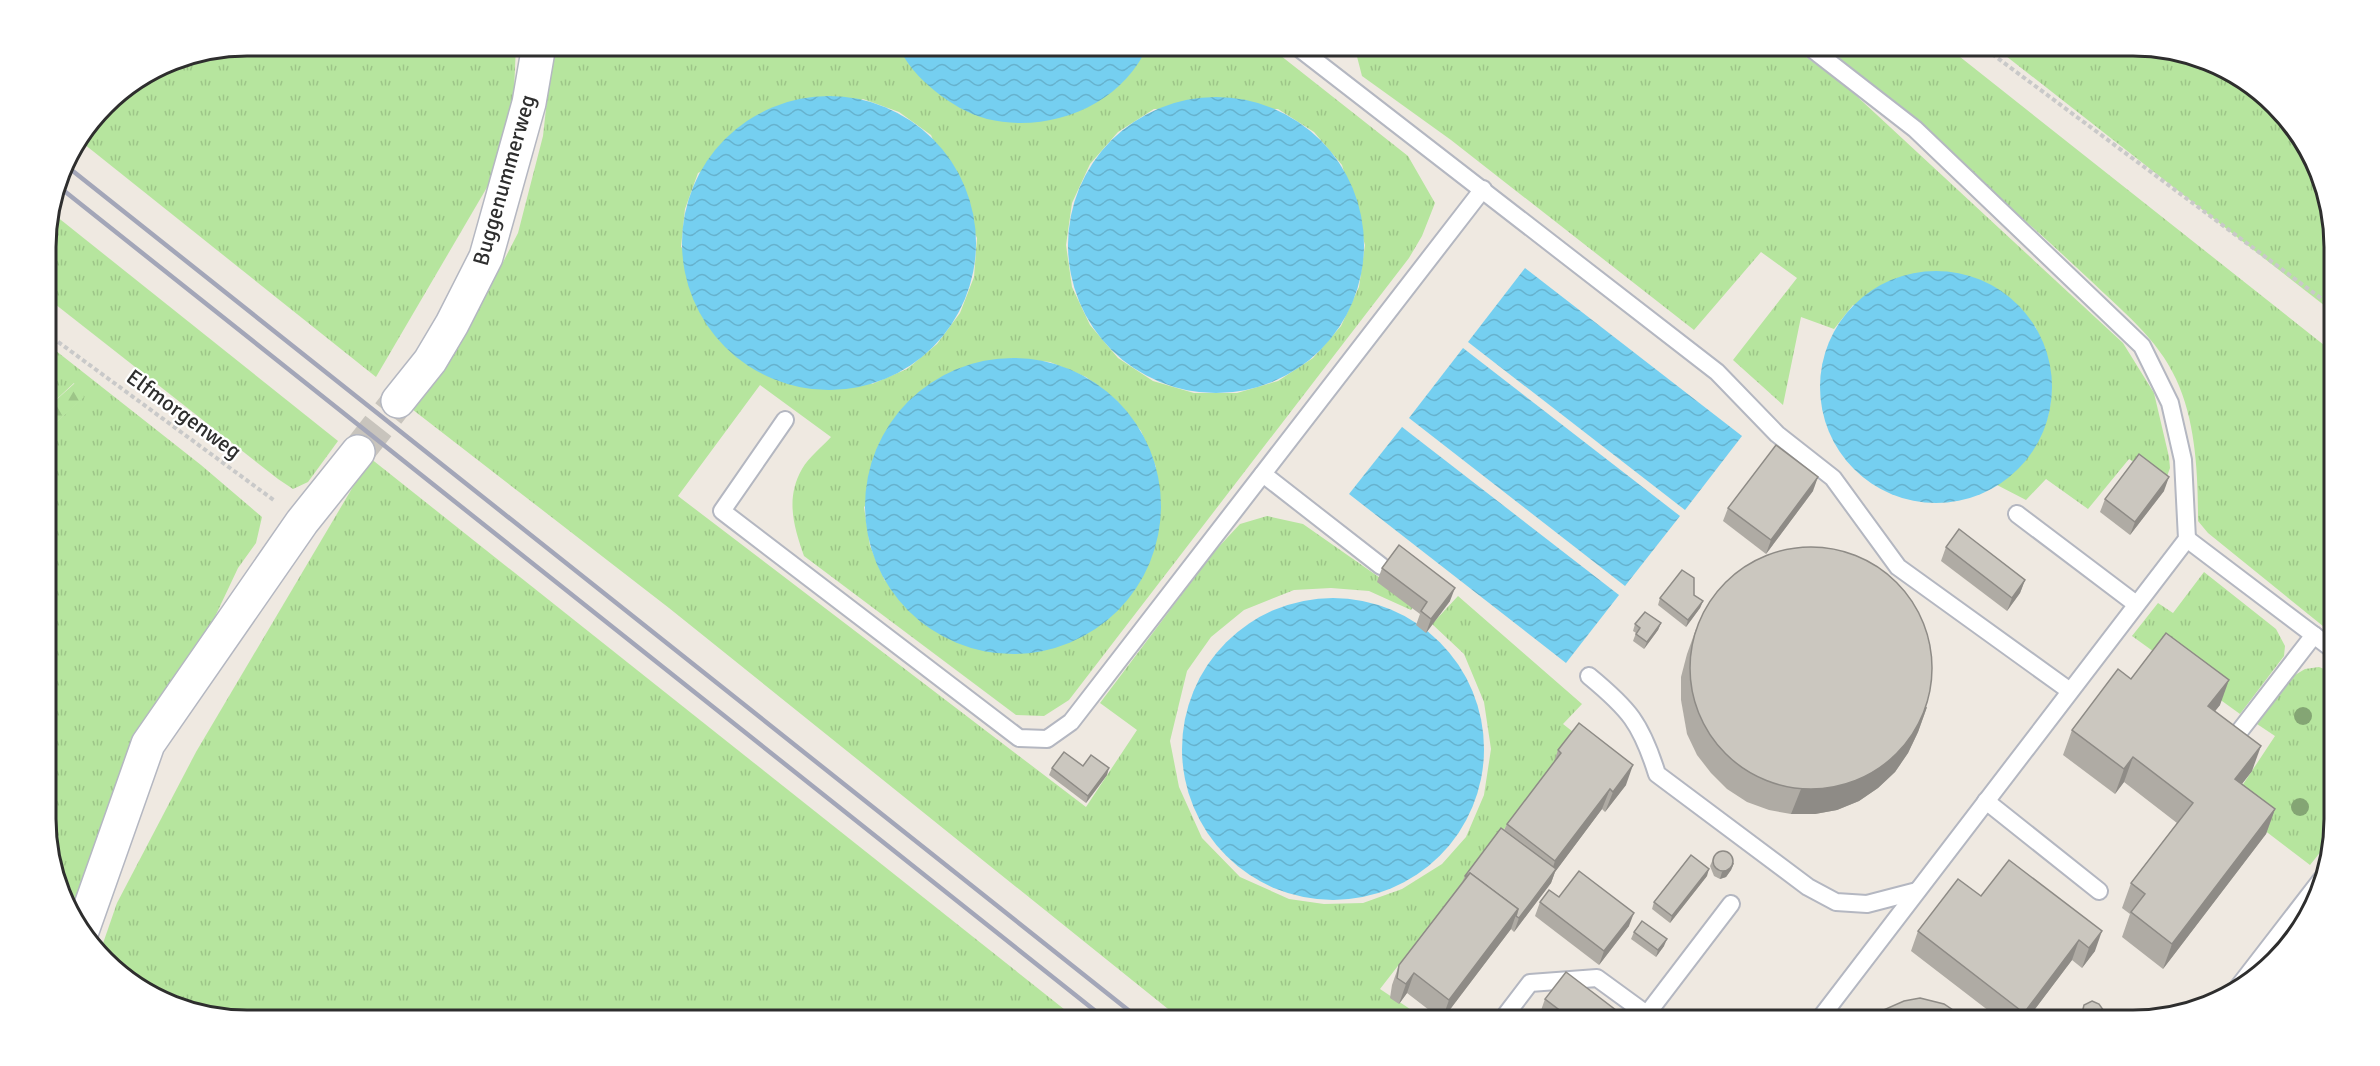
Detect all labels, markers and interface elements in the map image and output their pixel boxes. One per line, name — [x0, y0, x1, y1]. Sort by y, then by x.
street label: Buggenummerweg — [467, 91, 541, 269]
street label: Elfmorgenweg — [121, 363, 247, 465]

